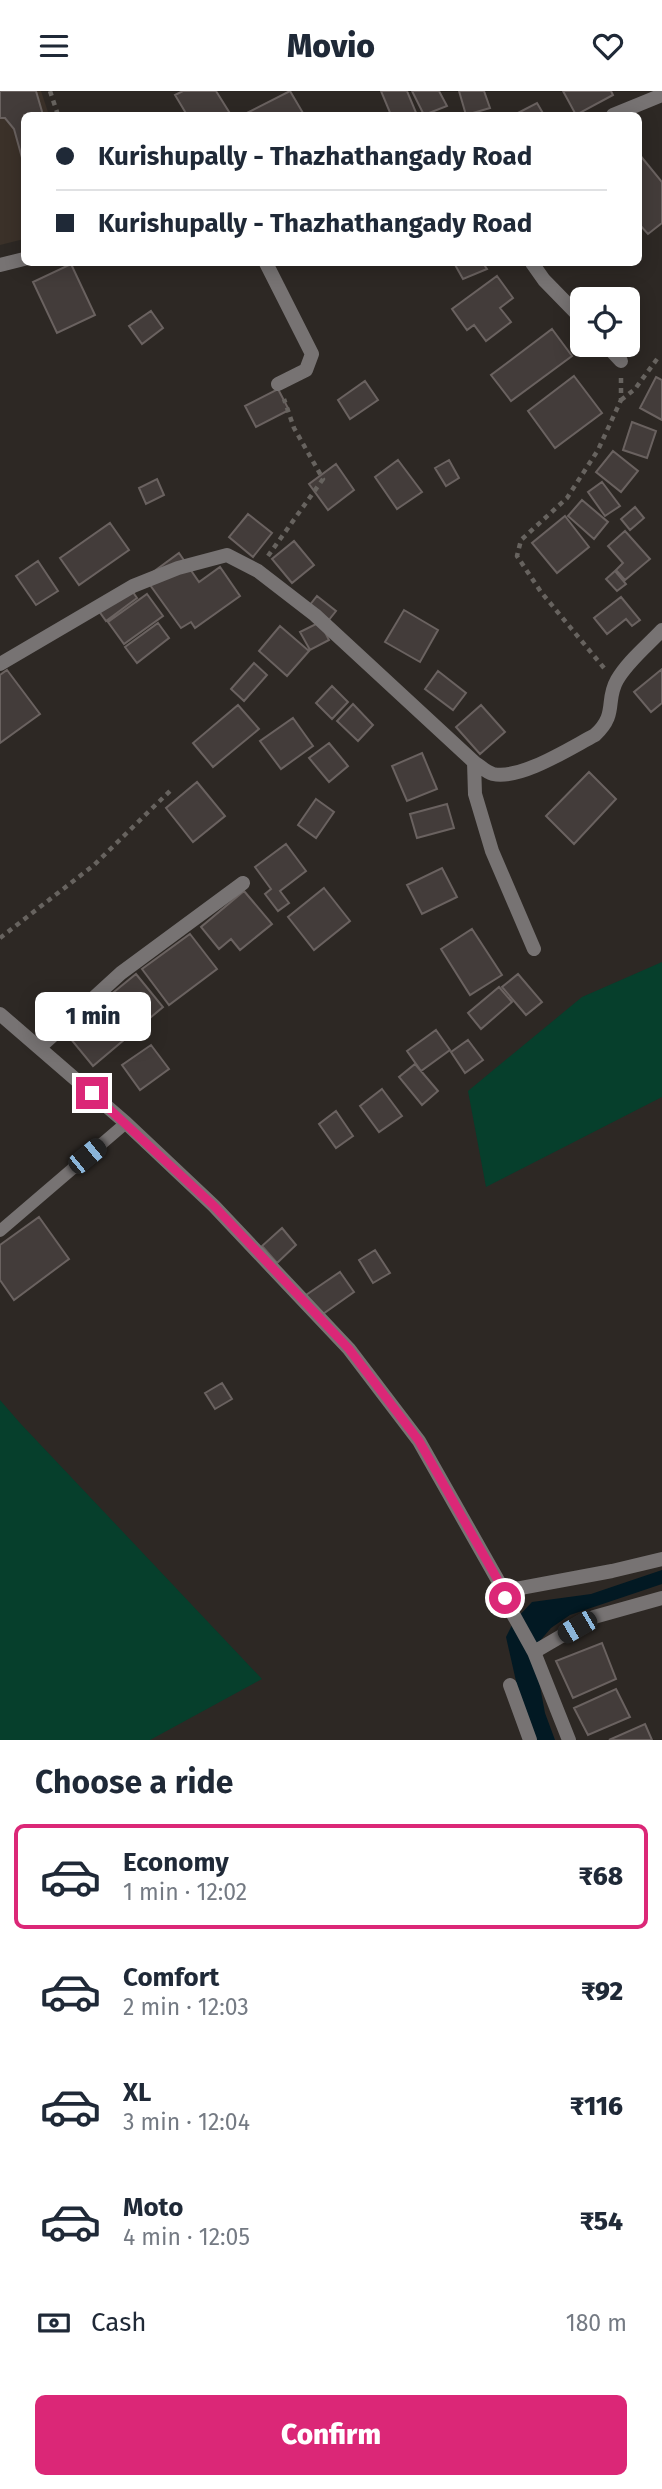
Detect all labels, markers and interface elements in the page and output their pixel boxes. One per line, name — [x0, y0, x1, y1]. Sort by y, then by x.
icon: menu — [35, 27, 73, 65]
text: Movio — [287, 27, 375, 65]
icon: heart — [589, 27, 627, 65]
text: Kurishupally - Thazhathangady Road — [98, 141, 532, 172]
text: Kurishupally - Thazhathangady Road — [98, 208, 532, 239]
map controls — [570, 287, 640, 357]
button: locate — [570, 287, 640, 357]
callout: 1 min — [34, 991, 150, 1041]
text: 1 min — [65, 1002, 121, 1030]
route end — [76, 1077, 108, 1109]
car — [65, 1135, 110, 1177]
route start — [489, 1582, 521, 1614]
car — [554, 1607, 601, 1647]
text: Choose a ride — [35, 1763, 233, 1801]
icon: car — [39, 1845, 102, 1908]
text: Economy — [123, 1847, 229, 1878]
text: ₹68 — [579, 1861, 623, 1892]
text: 1 min · 12:02 — [123, 1878, 247, 1906]
icon: car — [39, 1960, 102, 2023]
text: Comfort — [123, 1962, 219, 1993]
text: ₹92 — [581, 1976, 623, 2007]
text: 2 min · 12:03 — [123, 1993, 249, 2021]
icon: car — [39, 2075, 102, 2138]
text: XL — [123, 2077, 151, 2108]
text: ₹116 — [570, 2091, 623, 2122]
text: 3 min · 12:04 — [123, 2108, 250, 2136]
icon: car — [39, 2190, 102, 2253]
text: Moto — [123, 2192, 183, 2223]
text: ₹54 — [580, 2206, 623, 2237]
text: 4 min · 12:05 — [123, 2223, 250, 2251]
icon: cash — [35, 2304, 73, 2342]
text: Cash — [91, 2307, 147, 2338]
text: 180 m — [566, 2309, 627, 2337]
button: Confirm — [35, 2395, 627, 2475]

